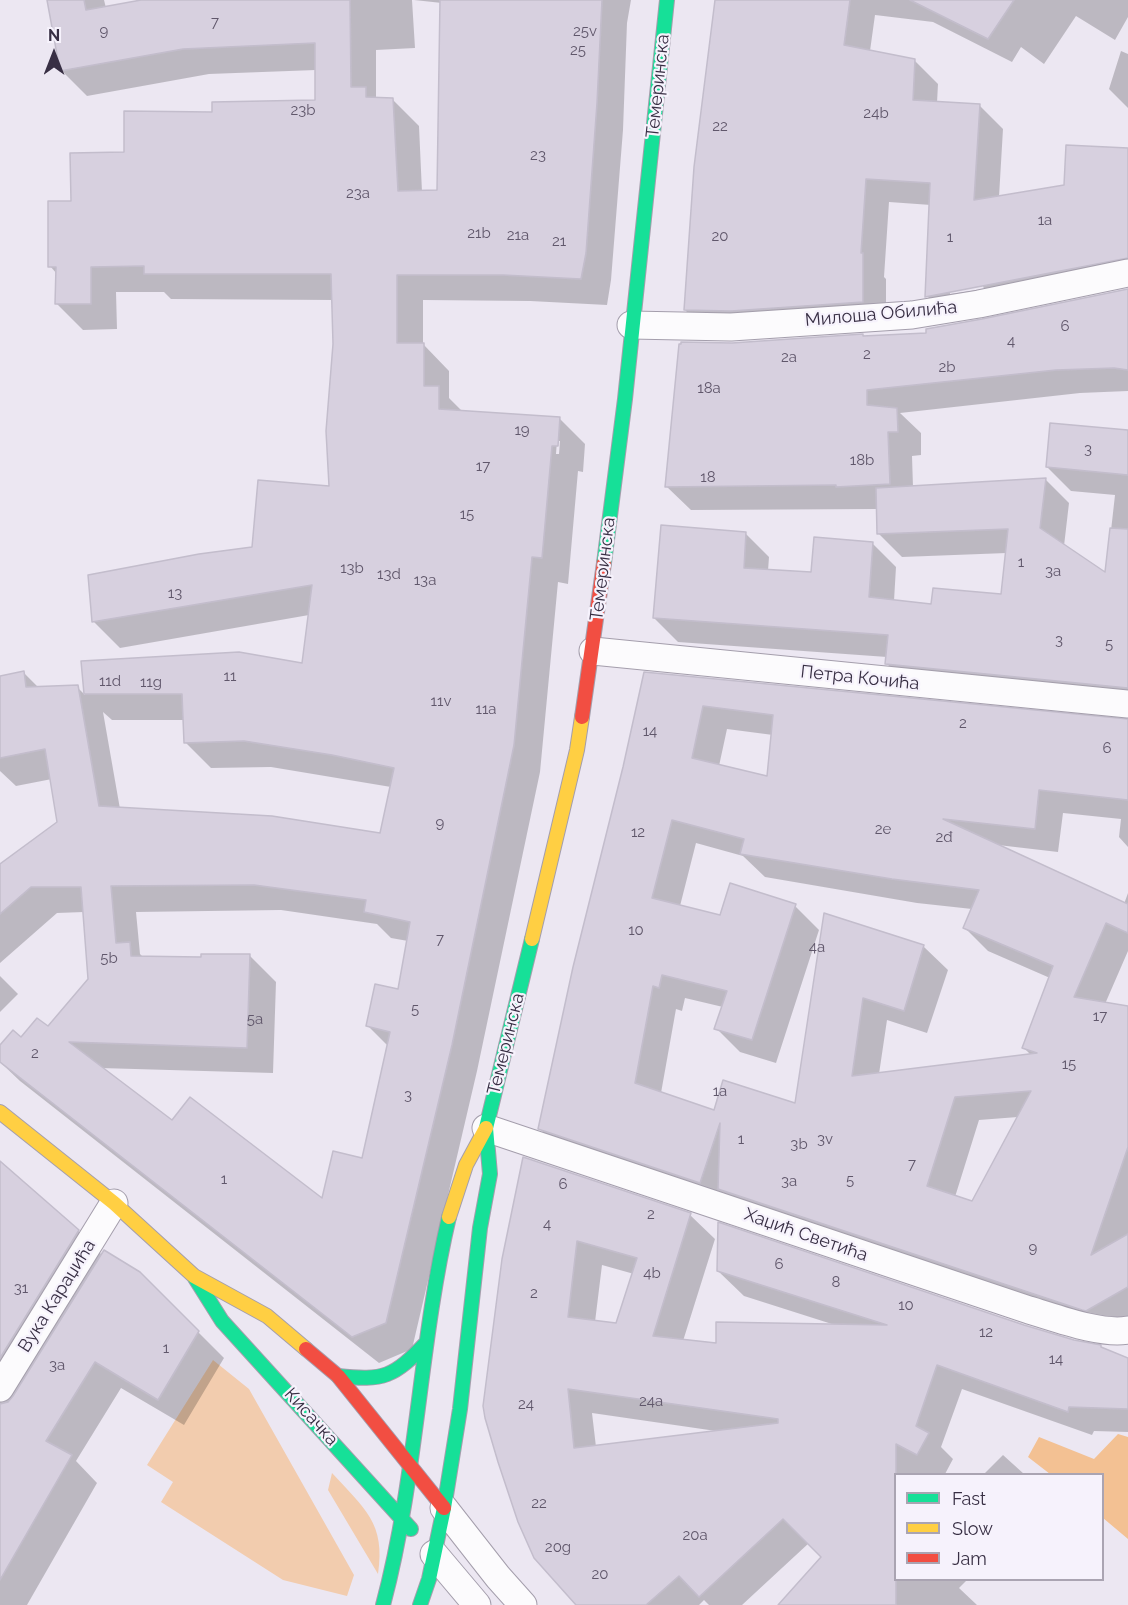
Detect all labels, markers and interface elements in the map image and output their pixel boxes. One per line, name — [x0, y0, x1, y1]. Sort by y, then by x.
house number: 7 — [211, 13, 219, 31]
house number: 9 — [100, 22, 108, 40]
house number: 25v — [573, 22, 597, 40]
north arrow — [24, 24, 84, 84]
text: N — [48, 26, 60, 45]
street label: Темеринска — [642, 33, 674, 139]
house number: 25 — [570, 41, 586, 59]
house number: 23b — [290, 101, 316, 119]
house number: 24b — [863, 104, 889, 122]
house number: 22 — [712, 117, 728, 135]
house number: 23 — [530, 146, 546, 164]
house number: 23a — [346, 184, 370, 202]
house number: 1a — [1038, 211, 1052, 229]
house number: 21b — [467, 224, 491, 242]
house number: 21a — [507, 226, 529, 244]
house number: 20 — [712, 227, 728, 245]
house number: 1 — [947, 228, 953, 246]
house number: 21 — [552, 232, 566, 250]
street label: Милоша Обилића — [804, 297, 958, 331]
house number: 6 — [1060, 317, 1070, 335]
house number: 4 — [1007, 332, 1015, 350]
house number: 2 — [863, 345, 871, 363]
house number: 2a — [781, 348, 797, 366]
house number: 2b — [938, 358, 956, 376]
house number: 18a — [697, 379, 721, 397]
house number: 19 — [514, 421, 530, 439]
house number: 3 — [1084, 440, 1092, 458]
house number: 18b — [850, 451, 874, 469]
house number: 17 — [476, 457, 490, 475]
house number: 18 — [700, 468, 716, 486]
house number: 15 — [460, 505, 474, 523]
street label: Темеринска — [586, 516, 620, 622]
house number: 1 — [1018, 553, 1024, 571]
house number: 13b — [340, 559, 364, 577]
house number: 3a — [1045, 562, 1061, 580]
house number: 13d — [377, 565, 401, 583]
house number: 13a — [414, 571, 436, 589]
house number: 13 — [168, 584, 182, 602]
house number: 3 — [1055, 631, 1063, 649]
house number: 5 — [1105, 635, 1113, 653]
street label: Петра Кочића — [800, 661, 920, 695]
house number: 11 — [224, 667, 236, 685]
house number: 11d — [99, 672, 121, 690]
house number: 11g — [140, 673, 162, 691]
house number: 11v — [431, 692, 451, 710]
house number: 11a — [475, 700, 497, 718]
house number: 2 — [959, 714, 967, 732]
house number: 14 — [643, 722, 657, 740]
house number: 6 — [1102, 739, 1112, 757]
house number: 9 — [436, 814, 444, 832]
house number: 2e — [875, 820, 891, 838]
house number: 12 — [631, 823, 645, 841]
house number: 2đ — [935, 828, 953, 846]
house number: 10 — [628, 921, 644, 939]
house number: 7 — [436, 930, 444, 948]
house number: 4a — [809, 938, 825, 956]
house number: 5b — [100, 949, 118, 967]
street label: Темеринска — [483, 991, 529, 1097]
house number: 5 — [411, 1000, 419, 1018]
house number: 17 — [1093, 1007, 1107, 1025]
house number: 5a — [247, 1010, 263, 1028]
house number: 2 — [31, 1044, 39, 1062]
house number: 15 — [1062, 1055, 1076, 1073]
house number: 1a — [713, 1082, 727, 1100]
house number: 3 — [404, 1086, 412, 1104]
house number: 1 — [738, 1130, 744, 1148]
house number: 3v — [817, 1130, 833, 1148]
house number: 3b — [790, 1135, 808, 1153]
house number: 7 — [908, 1155, 916, 1173]
house number: 1 — [221, 1170, 227, 1188]
house number: 5 — [846, 1171, 854, 1189]
house number: 3a — [781, 1172, 797, 1190]
house number: 6 — [558, 1175, 568, 1193]
street label: Хаџић Светића — [741, 1204, 871, 1266]
house number: 2 — [647, 1205, 655, 1223]
house number: 4 — [543, 1215, 551, 1233]
street label: Вука Караџића — [14, 1236, 100, 1356]
house number: 9 — [1029, 1239, 1037, 1257]
house number: 6 — [774, 1255, 784, 1273]
house number: 4b — [643, 1264, 661, 1282]
house number: 8 — [832, 1273, 840, 1291]
house number: 31 — [14, 1279, 28, 1297]
house number: 2 — [530, 1284, 538, 1302]
house number: 10 — [898, 1296, 914, 1314]
house number: 12 — [979, 1323, 993, 1341]
house number: 1 — [163, 1339, 169, 1357]
house number: 14 — [1049, 1350, 1063, 1368]
house number: 3a — [49, 1356, 65, 1374]
street label: Кисачка — [279, 1384, 343, 1450]
house number: 24a — [639, 1392, 663, 1410]
house number: 24 — [518, 1395, 534, 1413]
legend — [894, 1473, 1104, 1581]
text: Fast — [952, 1488, 986, 1509]
house number: 22 — [531, 1494, 547, 1512]
text: Slow — [952, 1518, 993, 1539]
house number: 20a — [682, 1526, 708, 1544]
house number: 20g — [545, 1538, 571, 1556]
text: Jam — [952, 1548, 987, 1569]
house number: 20 — [592, 1565, 608, 1583]

